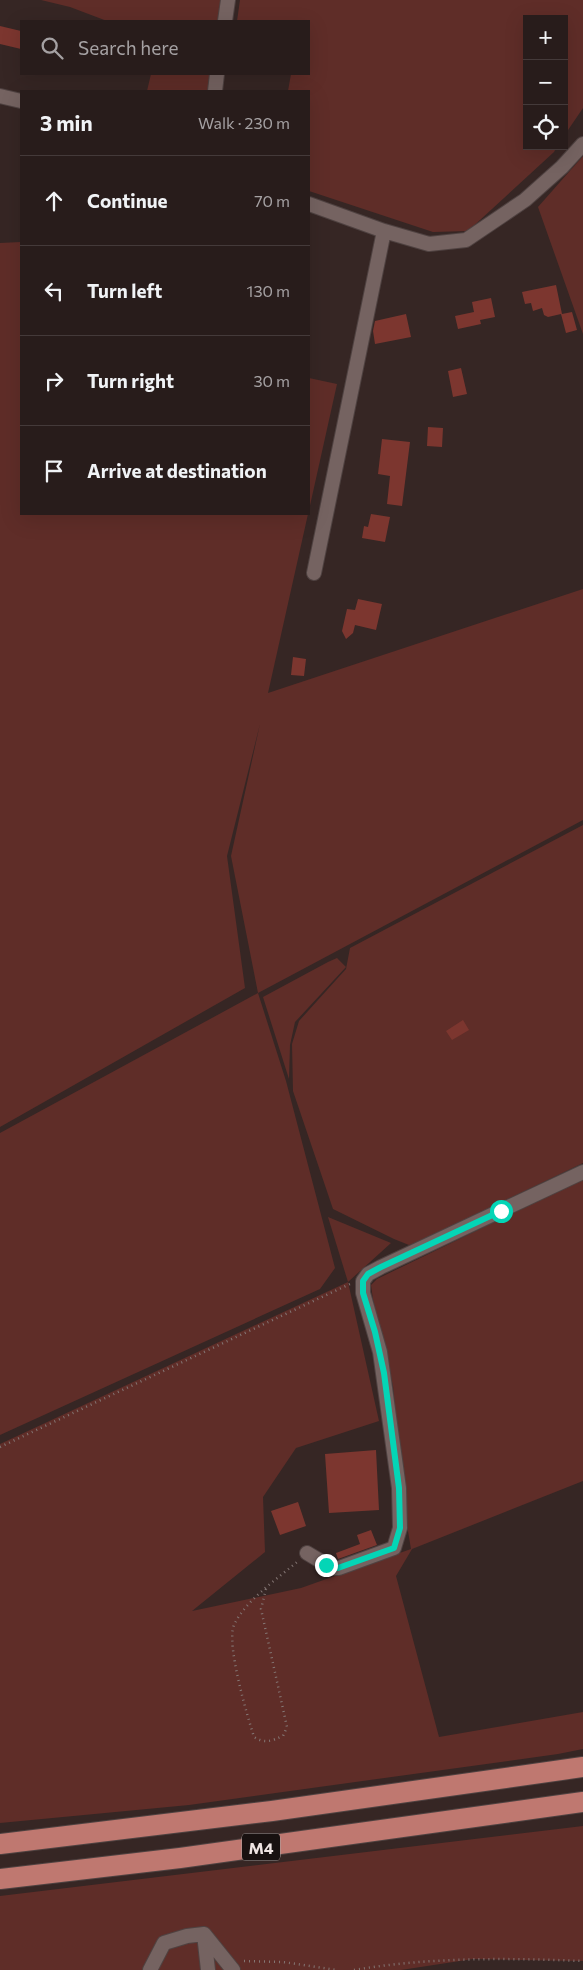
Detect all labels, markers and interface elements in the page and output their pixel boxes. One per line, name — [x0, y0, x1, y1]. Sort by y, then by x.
map controls — [523, 15, 568, 150]
button: + — [523, 15, 568, 60]
search box — [20, 20, 310, 75]
icon: search — [38, 34, 66, 62]
text: Search here — [78, 36, 178, 59]
button: − — [523, 60, 568, 105]
button: locate — [523, 105, 568, 150]
text: 3 min — [40, 110, 93, 135]
text: Walk · 230 m — [198, 113, 290, 132]
icon: ahead — [40, 187, 68, 215]
text: Continue — [87, 189, 167, 212]
text: 70 m — [254, 191, 290, 210]
icon: left — [40, 277, 68, 305]
text: Turn left — [87, 279, 162, 302]
text: 130 m — [247, 281, 290, 300]
icon: right — [40, 367, 68, 395]
text: Turn right — [87, 369, 174, 392]
text: 30 m — [253, 371, 290, 390]
icon: arrive — [40, 457, 68, 485]
text: Arrive at destination — [87, 459, 267, 482]
route start — [490, 1200, 513, 1223]
route end — [315, 1554, 338, 1577]
road number: M4 — [242, 1834, 280, 1860]

